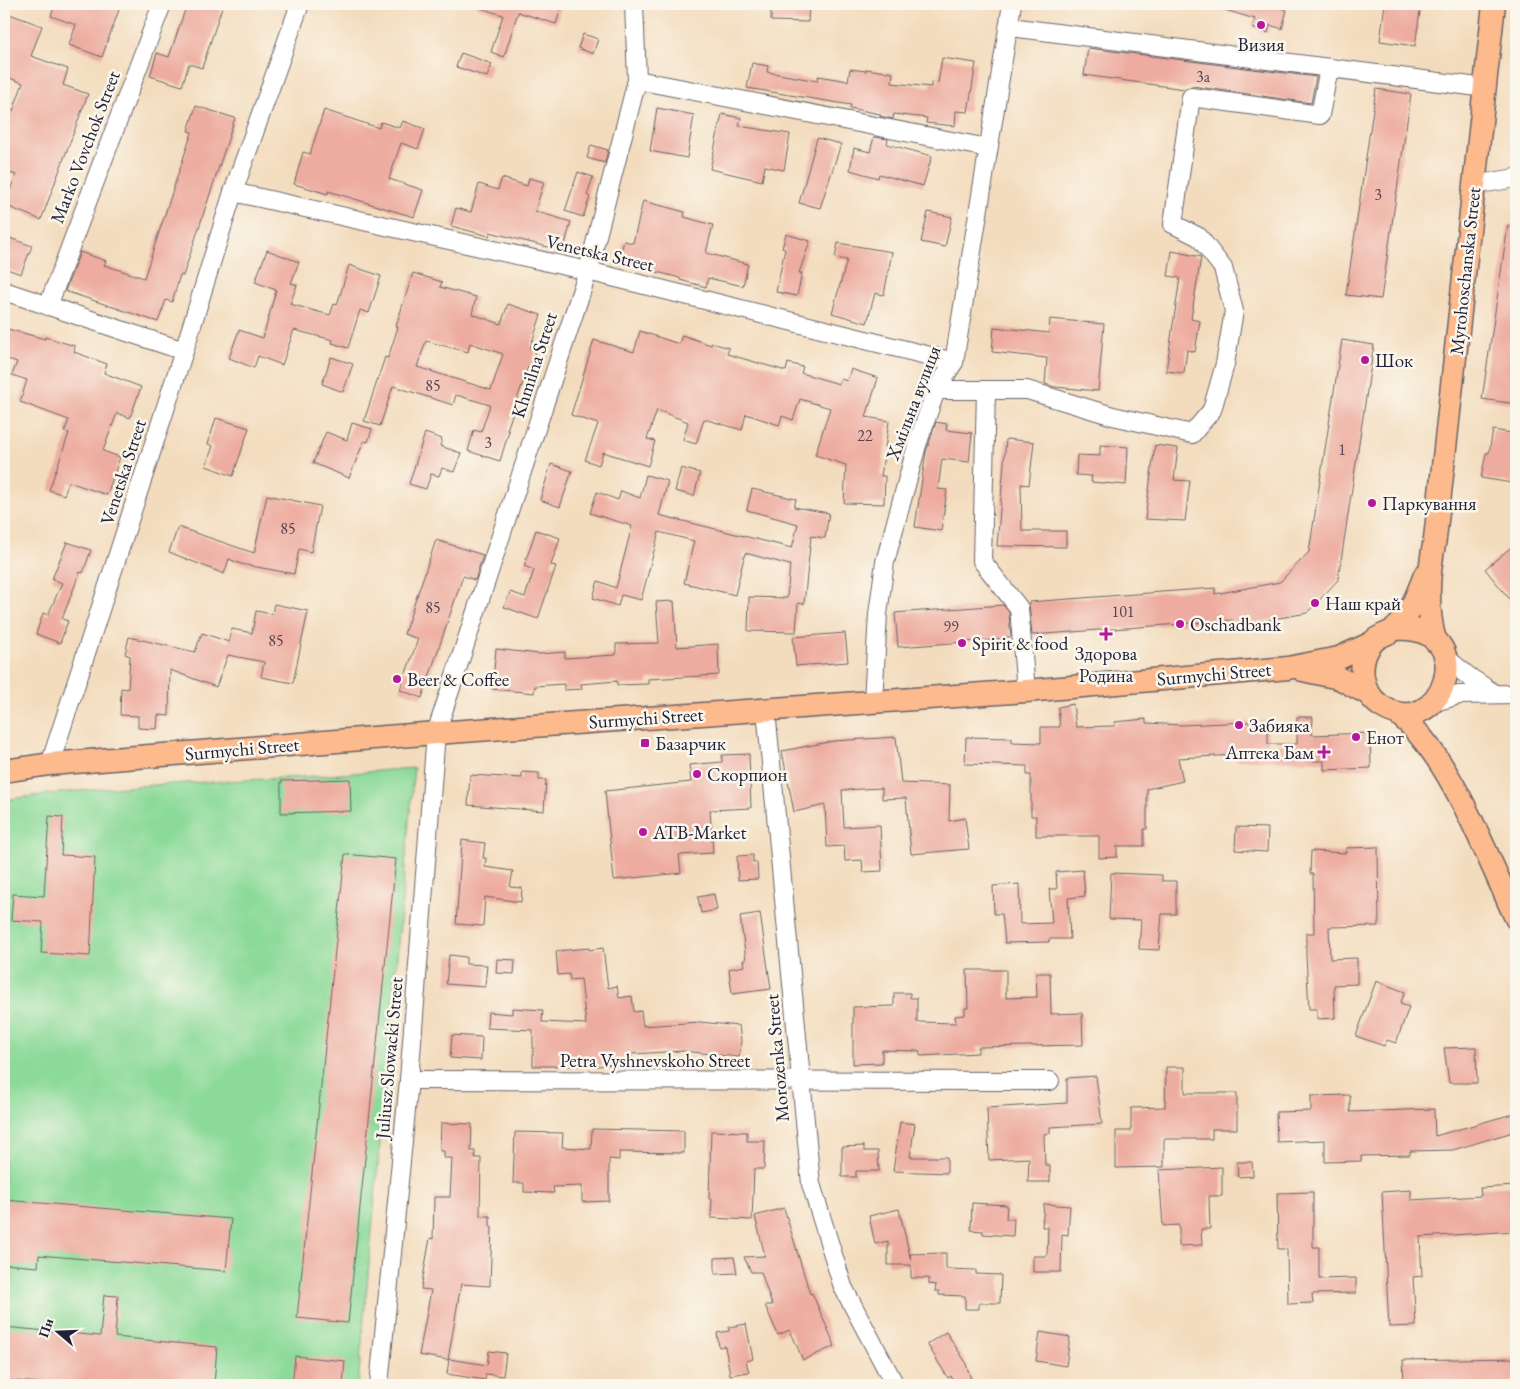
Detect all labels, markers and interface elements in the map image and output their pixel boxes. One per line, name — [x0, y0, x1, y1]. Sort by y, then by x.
marker: Визия — [1255, 19, 1267, 31]
place label: Визия — [1238, 32, 1285, 57]
house number: 3а — [1196, 66, 1211, 87]
street label: Marko Vovchok Street — [44, 67, 126, 227]
house number: 3 — [1374, 184, 1382, 205]
street label: Myrohoschanska Street — [1444, 186, 1486, 356]
street label: Venetska Street — [544, 228, 656, 278]
street label: Khmilna Street — [505, 309, 563, 421]
street label: Хмільна вулиця — [879, 342, 946, 465]
place label: Шок — [1375, 348, 1413, 373]
marker: Шок — [1359, 354, 1371, 366]
house number: 85 — [425, 375, 441, 396]
street label: Venetska Street — [94, 416, 152, 528]
house number: 22 — [857, 425, 873, 446]
house number: 3 — [484, 432, 492, 453]
house number: 1 — [1338, 439, 1346, 460]
place label: Паркування — [1382, 491, 1477, 516]
marker: Паркування — [1366, 497, 1378, 509]
house number: 85 — [280, 518, 296, 539]
place label: Наш край — [1325, 591, 1401, 616]
house number: 85 — [425, 597, 441, 618]
marker: Наш край — [1309, 597, 1321, 609]
house number: 101 — [1111, 601, 1135, 622]
place label: Oschadbank — [1190, 612, 1282, 637]
house number: 99 — [943, 616, 959, 637]
marker: Oschadbank — [1174, 618, 1186, 630]
marker: Здорова Родина — [1100, 628, 1112, 640]
house number: 85 — [268, 630, 284, 651]
place label: Spirit & food — [972, 631, 1069, 656]
marker: Spirit & food — [956, 637, 968, 649]
place label: Здорова Родина — [1075, 641, 1138, 688]
street label: Surmychi Street — [1156, 657, 1272, 691]
place label: Beer & Coffee — [407, 667, 509, 692]
marker: Beer & Coffee — [391, 673, 403, 685]
street label: Surmychi Street — [588, 702, 704, 734]
place label: Забияка — [1249, 713, 1310, 738]
marker: Забияка — [1233, 719, 1245, 731]
place label: Енот — [1366, 725, 1404, 750]
place label: Базарчик — [655, 731, 726, 756]
marker: Енот — [1350, 731, 1362, 743]
street label: Surmychi Street — [184, 732, 300, 766]
marker: Базарчик — [639, 737, 651, 749]
place label: Аптека Бам — [1224, 740, 1314, 765]
marker: Аптека Бам — [1318, 746, 1330, 758]
place label: Скорпион — [707, 762, 787, 787]
marker: Скорпион — [691, 768, 703, 780]
place label: ATB-Market — [652, 820, 746, 845]
marker: ATB-Market — [637, 826, 649, 838]
street label: Juliusz Slowacki Street — [369, 976, 409, 1142]
street label: Morozenka Street — [759, 993, 795, 1123]
street label: Petra Vyshnevskoho Street — [560, 1048, 750, 1073]
north arrow — [32, 1306, 82, 1356]
text: Пн — [34, 1316, 57, 1340]

